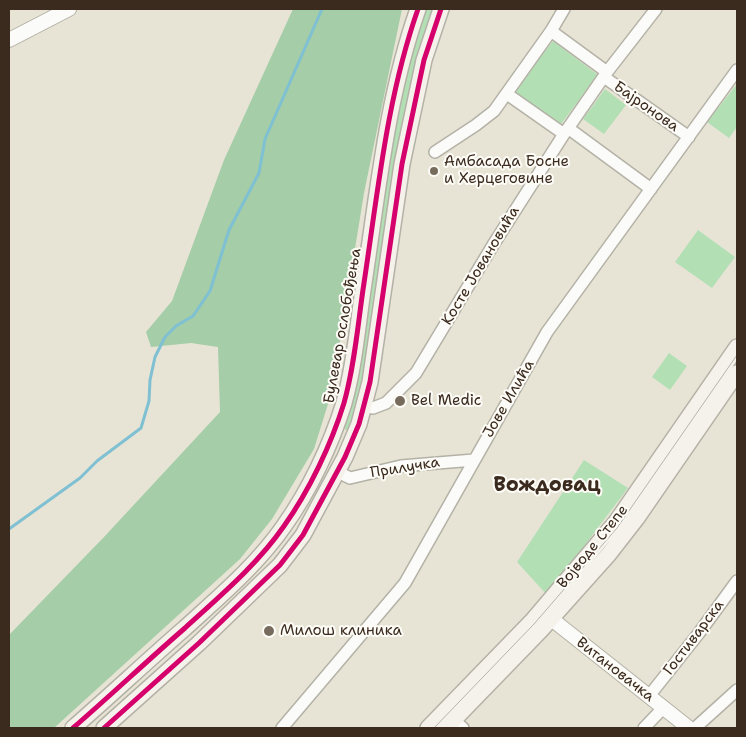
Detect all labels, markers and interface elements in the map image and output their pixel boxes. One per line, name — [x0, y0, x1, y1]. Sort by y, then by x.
street label: Бајронова — [610, 78, 682, 136]
place label: Амбасада Босне и Херцеговине — [444, 153, 569, 188]
marker: Амбасада Босне и Херцеговине — [428, 165, 440, 177]
street label: Косте Јовановића — [438, 203, 524, 329]
street label: Булевар ослобођења — [320, 247, 366, 405]
street label: Јове Илића — [479, 357, 539, 441]
place label: Bel Medic — [411, 392, 481, 410]
marker: Bel Medic — [393, 394, 407, 408]
street label: Прилучка — [369, 454, 441, 482]
district label: Вождовац — [493, 474, 601, 498]
street label: Војводе Степе — [554, 502, 632, 592]
street label: Гостиварска — [660, 597, 728, 679]
place label: Милош клиника — [280, 622, 402, 640]
marker: Милош клиника — [262, 624, 276, 638]
street label: Витановачка — [572, 634, 658, 706]

